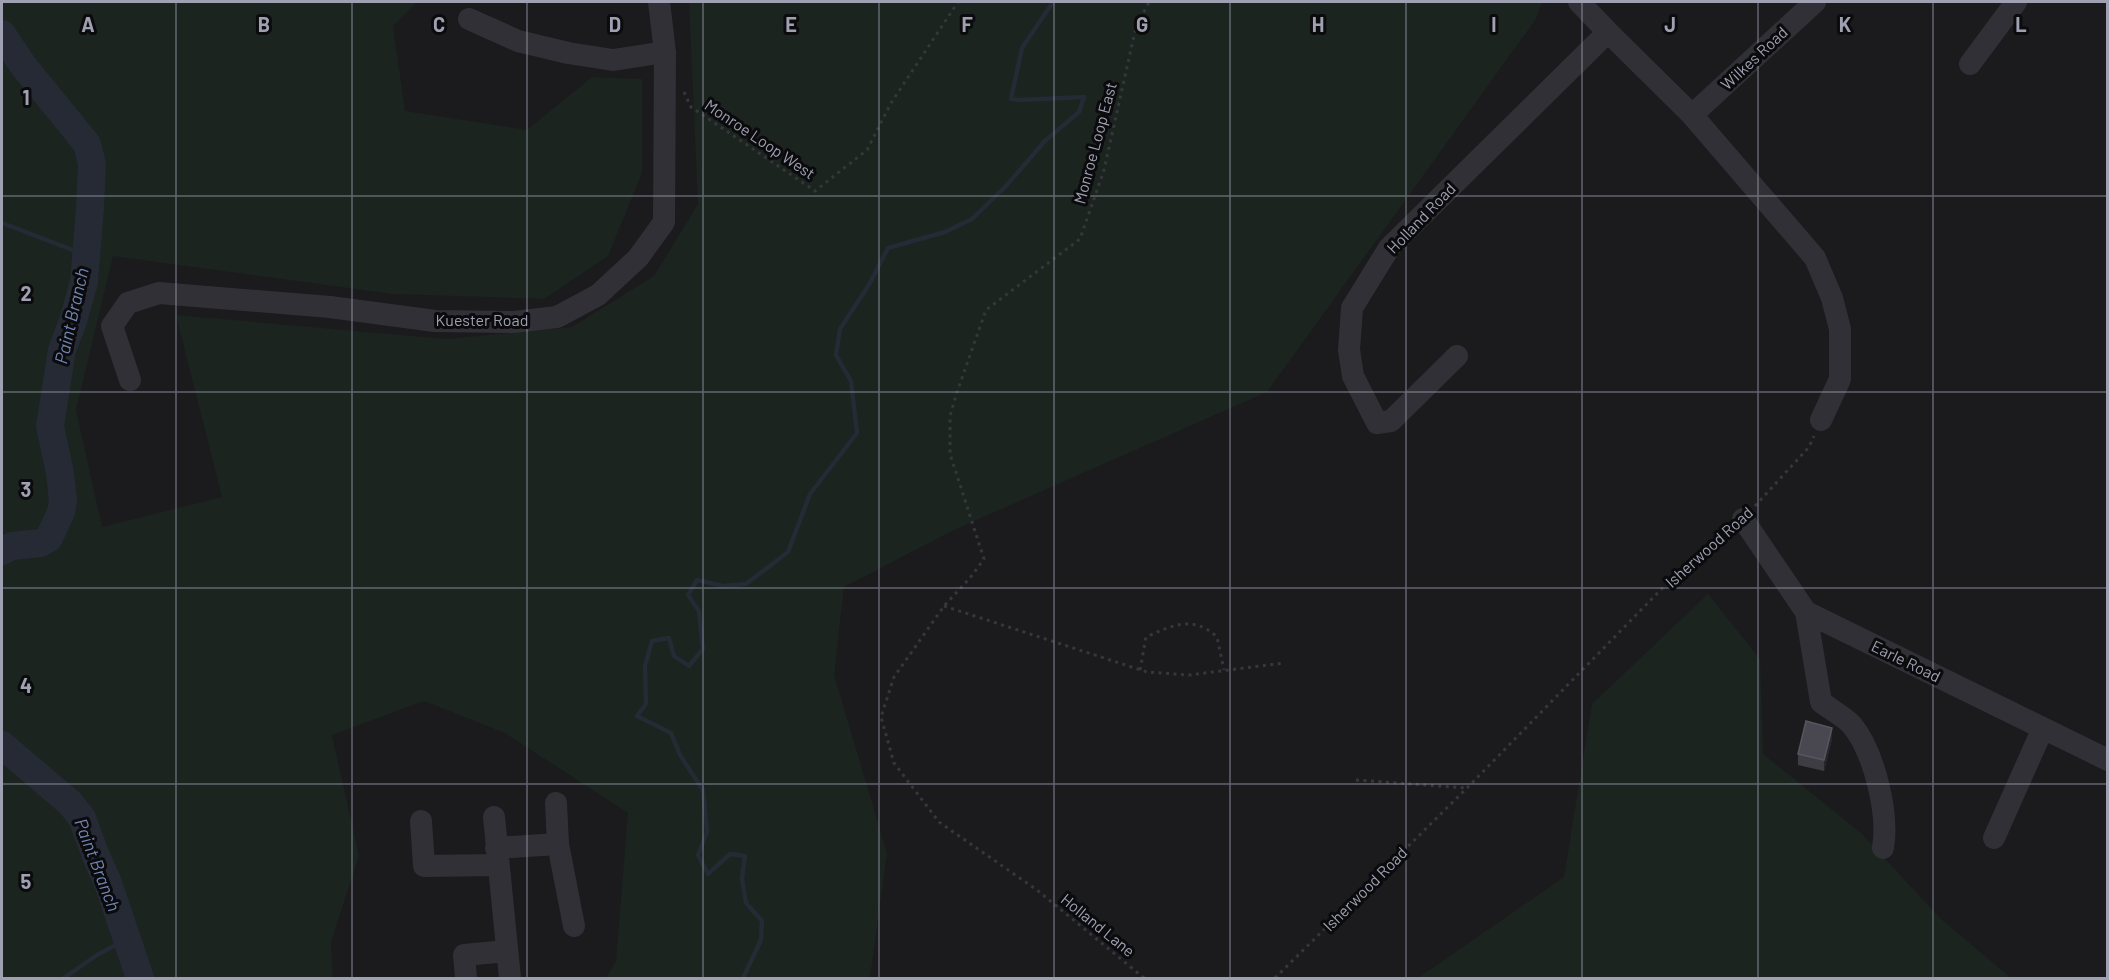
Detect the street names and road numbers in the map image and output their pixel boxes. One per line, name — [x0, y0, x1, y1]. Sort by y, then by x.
street label: Wilkes Road — [1716, 22, 1791, 93]
street label: Monroe Loop East — [1069, 80, 1120, 206]
street label: Monroe Loop West — [702, 95, 819, 182]
street label: Holland Road — [1382, 178, 1459, 257]
street label: Kuester Road — [436, 310, 528, 329]
street label: Isherwood Road — [1661, 502, 1756, 591]
street label: Earle Road — [1869, 636, 1944, 685]
street label: Isherwood Road — [1319, 843, 1411, 935]
street label: Holland Lane — [1058, 889, 1139, 960]

